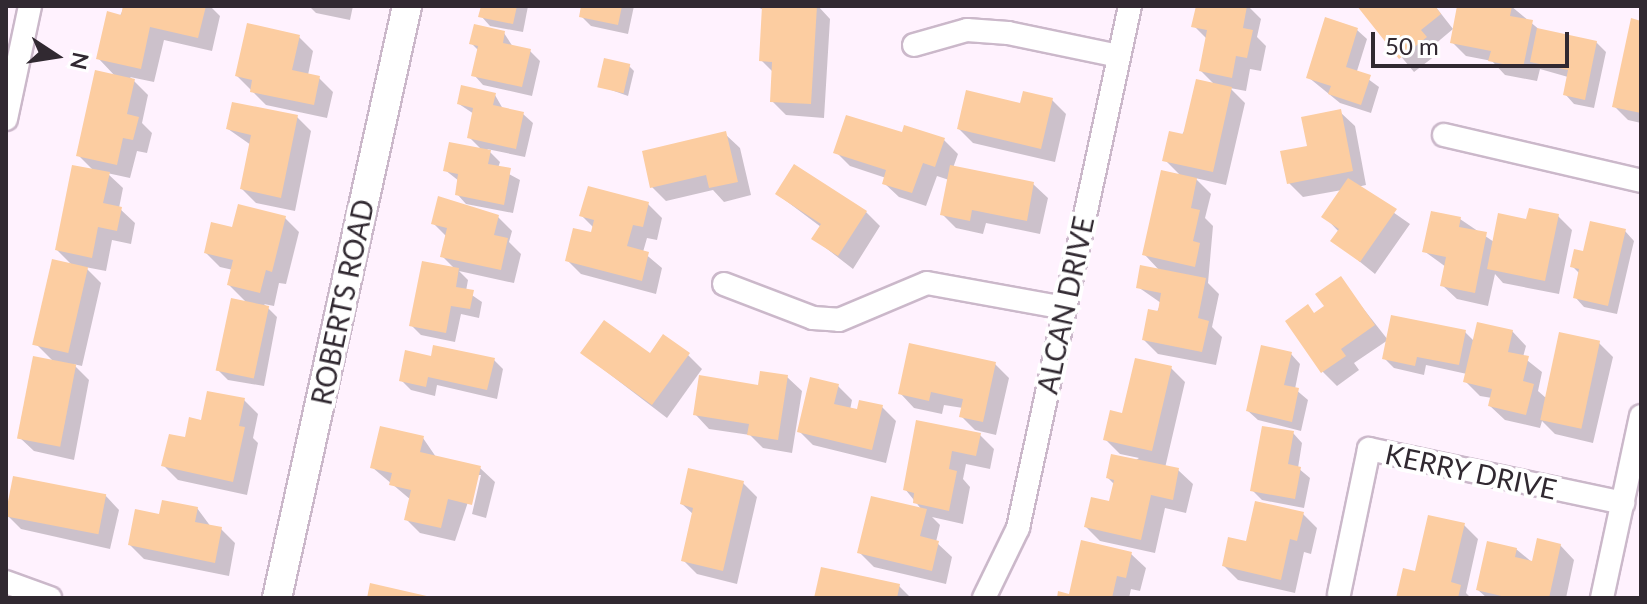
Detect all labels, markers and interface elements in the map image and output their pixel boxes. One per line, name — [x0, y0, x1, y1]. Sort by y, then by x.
north arrow — [16, 16, 96, 96]
scale bar — [1375, 16, 1573, 66]
text: 50 m — [1385, 31, 1439, 60]
text: N — [65, 50, 95, 72]
street label: ROBERTS ROAD — [304, 196, 380, 408]
street label: ALCAN DRIVE — [1030, 213, 1100, 397]
street label: KERRY DRIVE — [1382, 436, 1560, 506]

